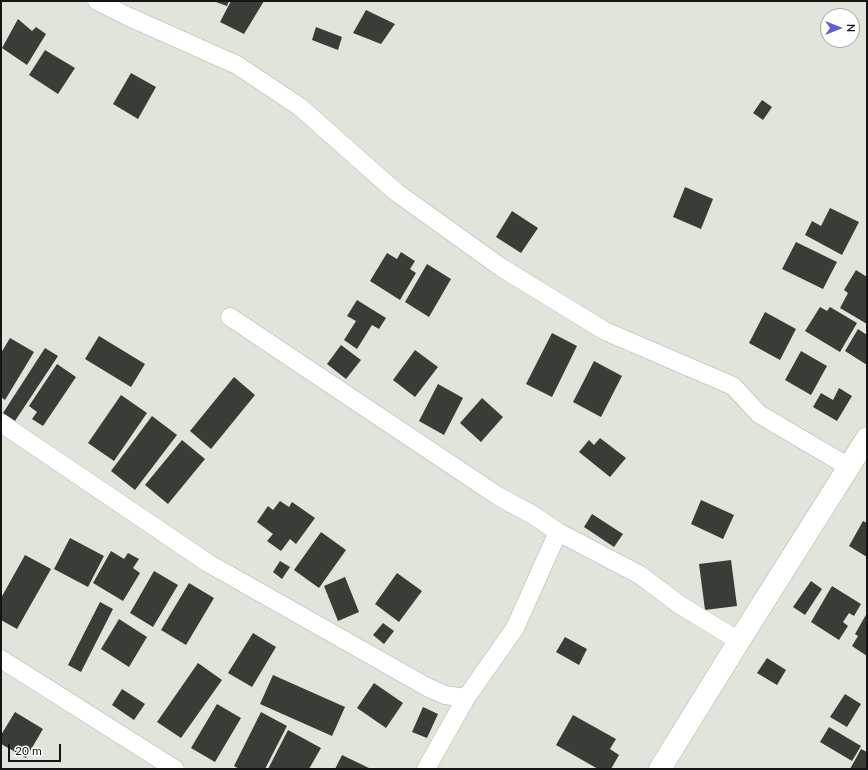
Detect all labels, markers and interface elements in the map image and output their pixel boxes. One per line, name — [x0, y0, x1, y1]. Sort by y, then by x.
north arrow — [820, 8, 860, 48]
text: N — [845, 24, 858, 32]
scale bar — [10, 736, 63, 762]
text: 20 m — [15, 743, 42, 758]

